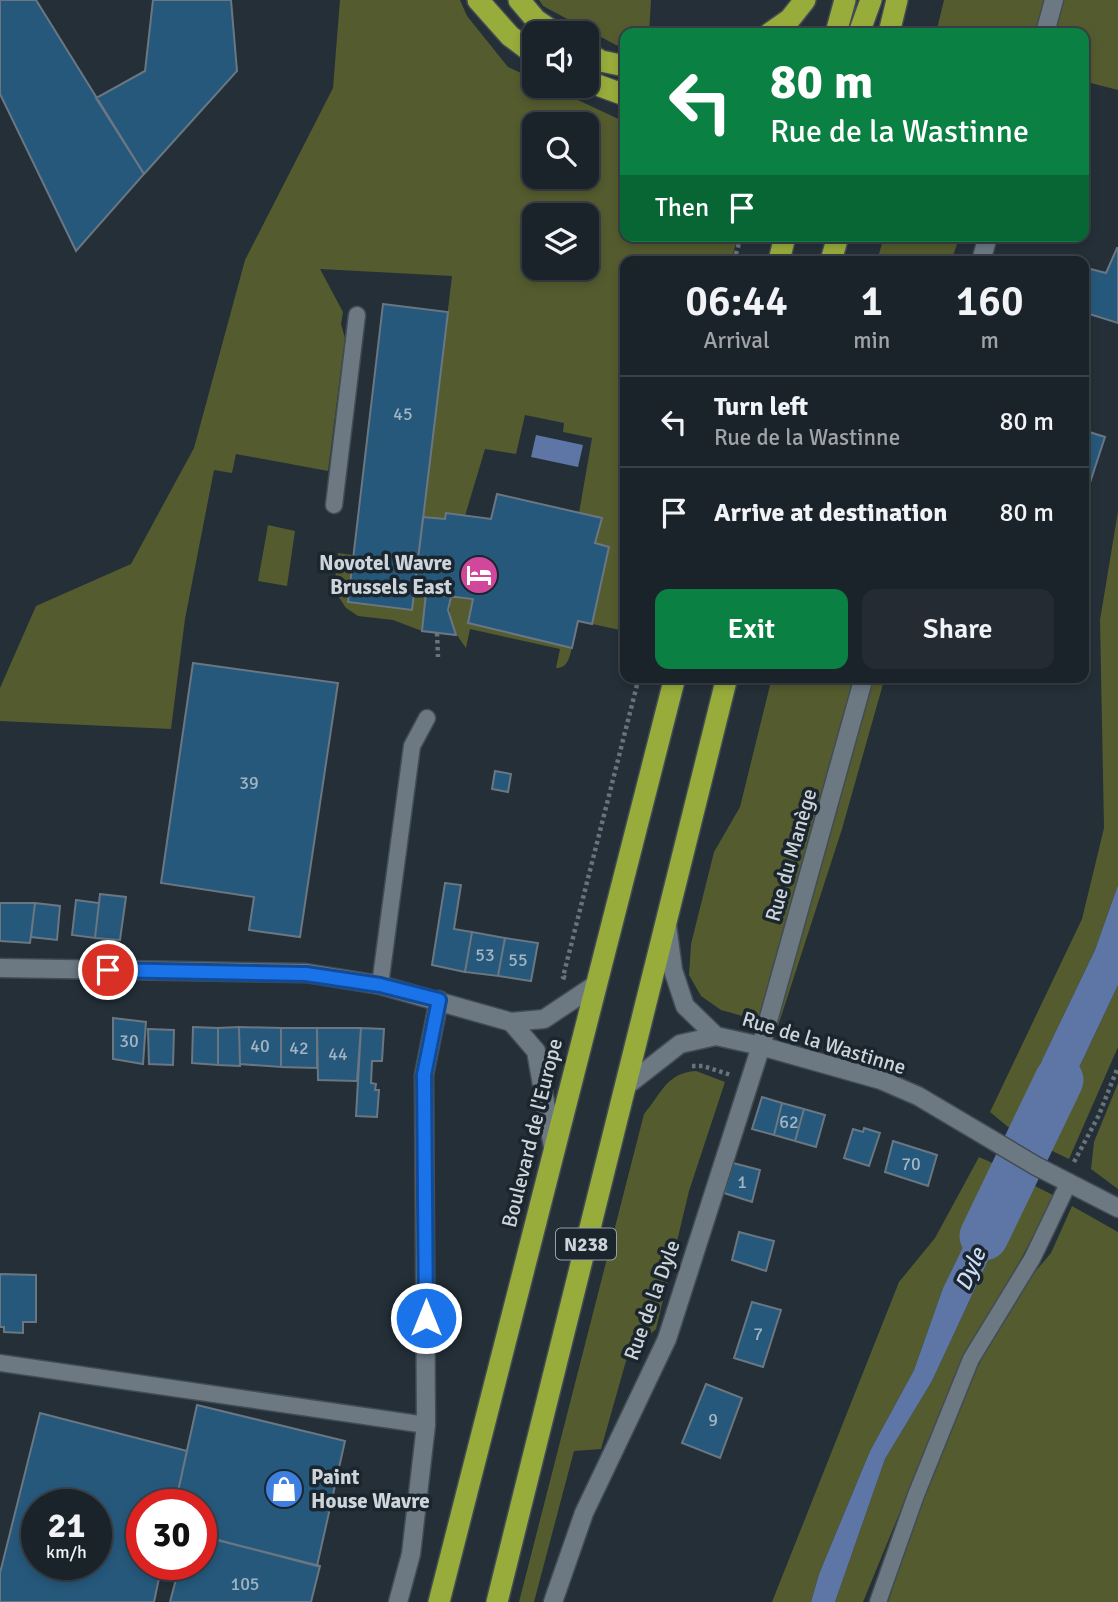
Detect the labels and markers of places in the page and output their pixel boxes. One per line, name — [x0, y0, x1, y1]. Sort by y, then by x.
place label: Novotel Wavre Brussels East — [319, 550, 452, 600]
hotel icon: Novotel Wavre Brussels East — [458, 554, 500, 596]
pin — [78, 940, 138, 1000]
place label: Paint House Wavre — [311, 1464, 430, 1514]
shop icon: Paint House Wavre — [263, 1468, 305, 1510]

